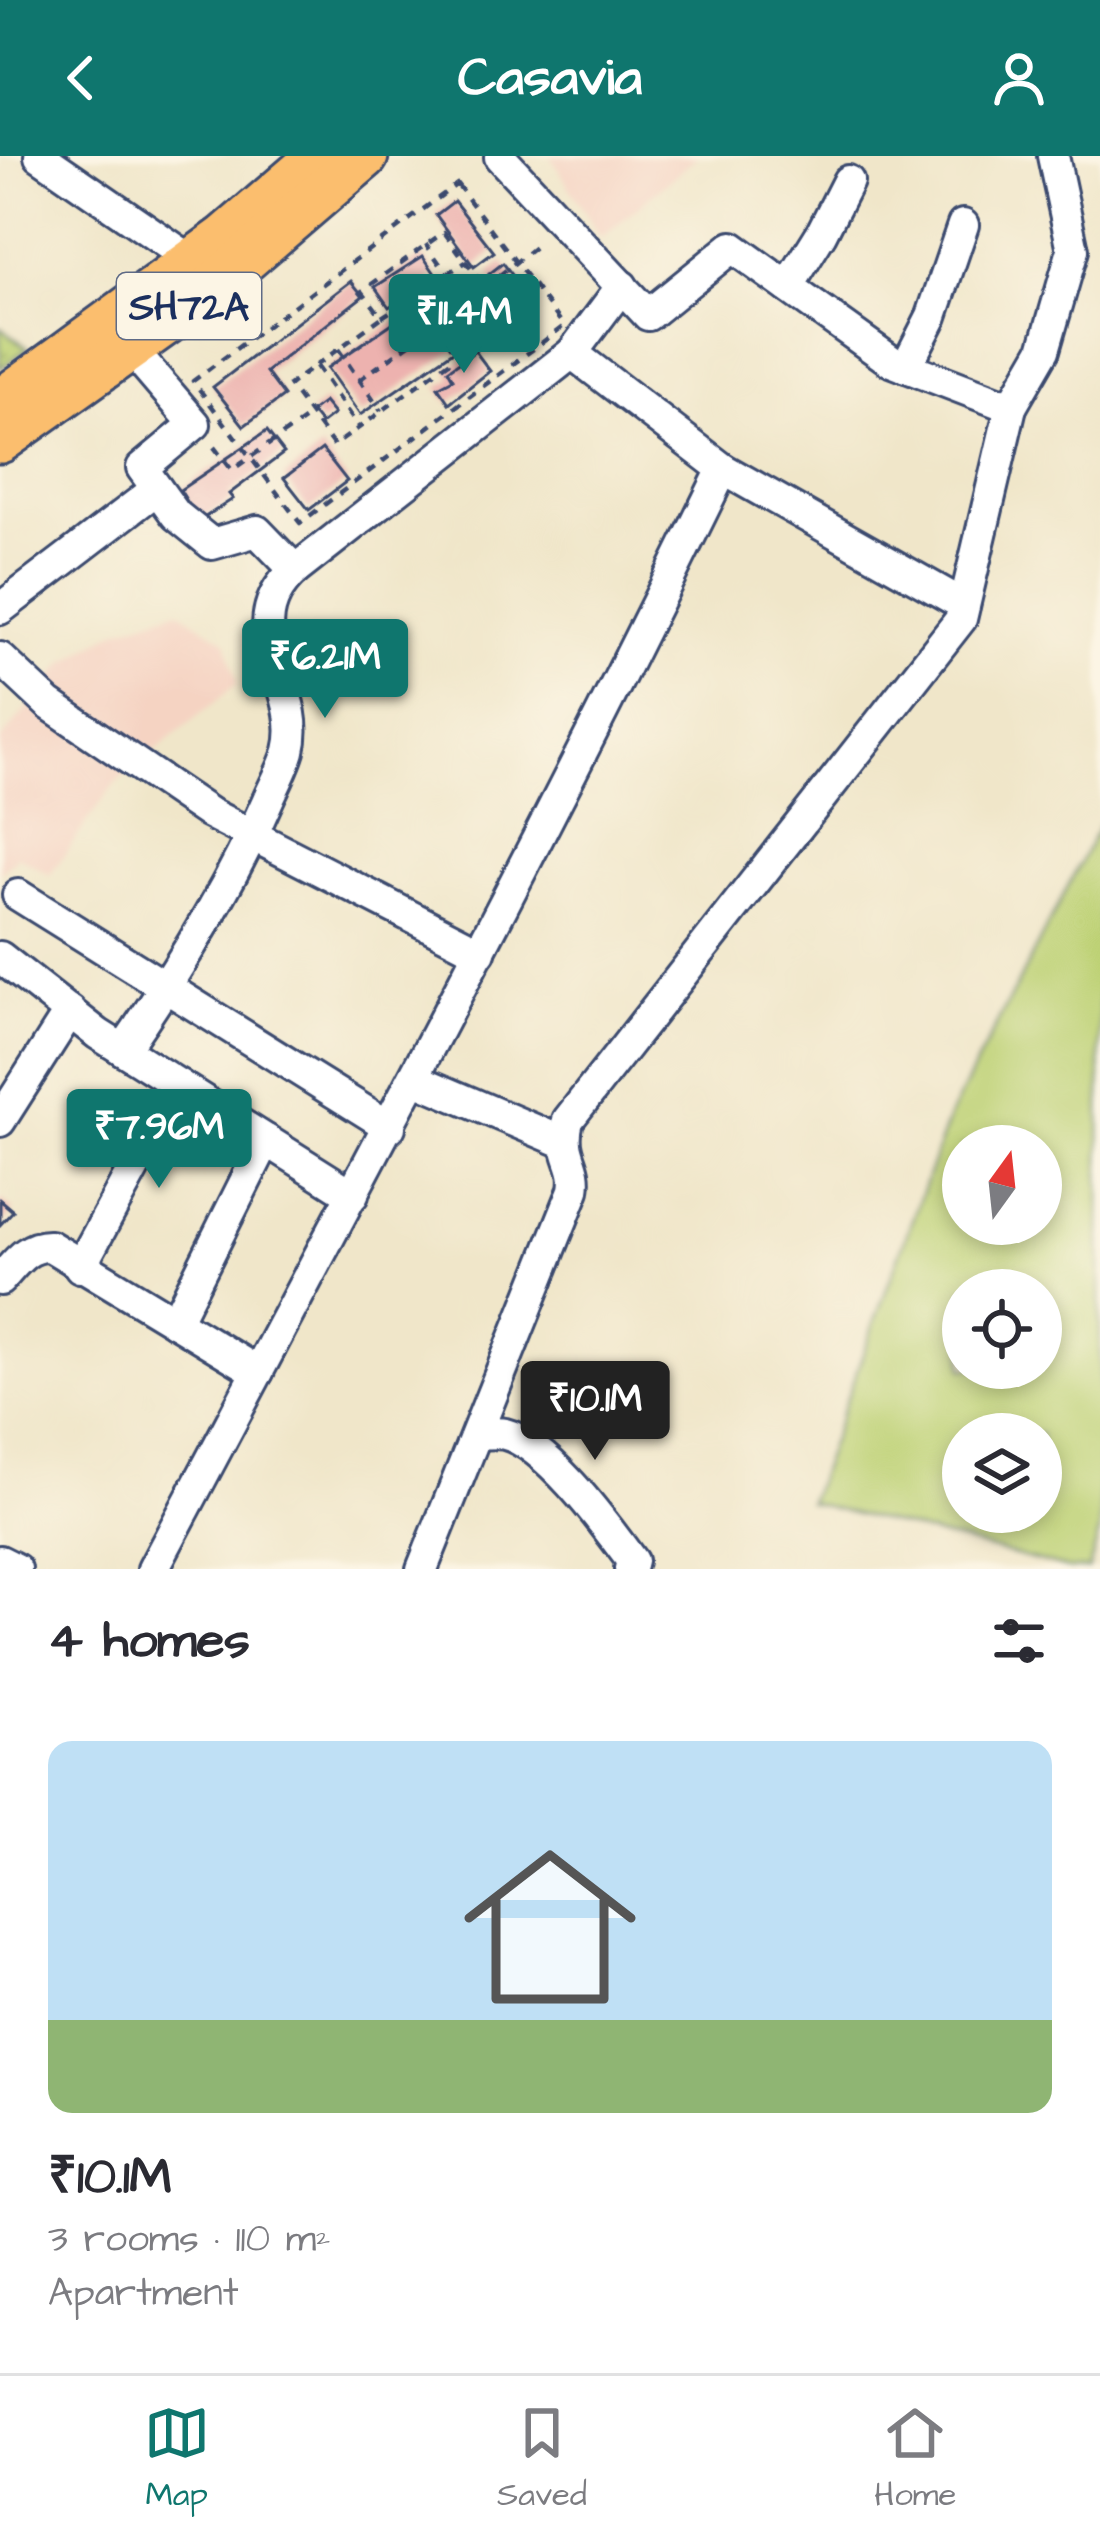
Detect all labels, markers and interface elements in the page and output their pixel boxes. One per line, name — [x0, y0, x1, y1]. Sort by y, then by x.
text: Casavia — [458, 41, 642, 116]
icon: back — [48, 45, 114, 111]
icon: person — [986, 45, 1052, 111]
road number: SH72A — [117, 273, 261, 339]
pin: ₹11.4M — [366, 274, 562, 376]
text: ₹11.4M — [416, 286, 512, 340]
pin: ₹6.21M — [227, 619, 423, 721]
text: ₹6.21M — [269, 631, 381, 685]
pin: ₹7.96M — [61, 1089, 257, 1191]
text: ₹7.96M — [94, 1101, 224, 1155]
north arrow — [942, 1125, 1062, 1245]
map controls — [942, 1125, 1062, 1533]
button: locate — [942, 1269, 1062, 1389]
pin: ₹10.1M — [497, 1361, 693, 1463]
text: ₹10.1M — [548, 1373, 642, 1427]
button: layers — [942, 1413, 1062, 1533]
text: 4 homes — [48, 1606, 250, 1677]
icon: filters — [986, 1608, 1052, 1674]
icon: home — [442, 1819, 658, 2035]
text: ₹10.1M — [48, 2142, 172, 2213]
text: 3 rooms · 110 m² — [48, 2213, 331, 2267]
text: Apartment — [48, 2267, 239, 2321]
tab: Map — [144, 2400, 210, 2518]
tab: Saved — [497, 2400, 587, 2518]
tab: Home — [874, 2400, 956, 2518]

